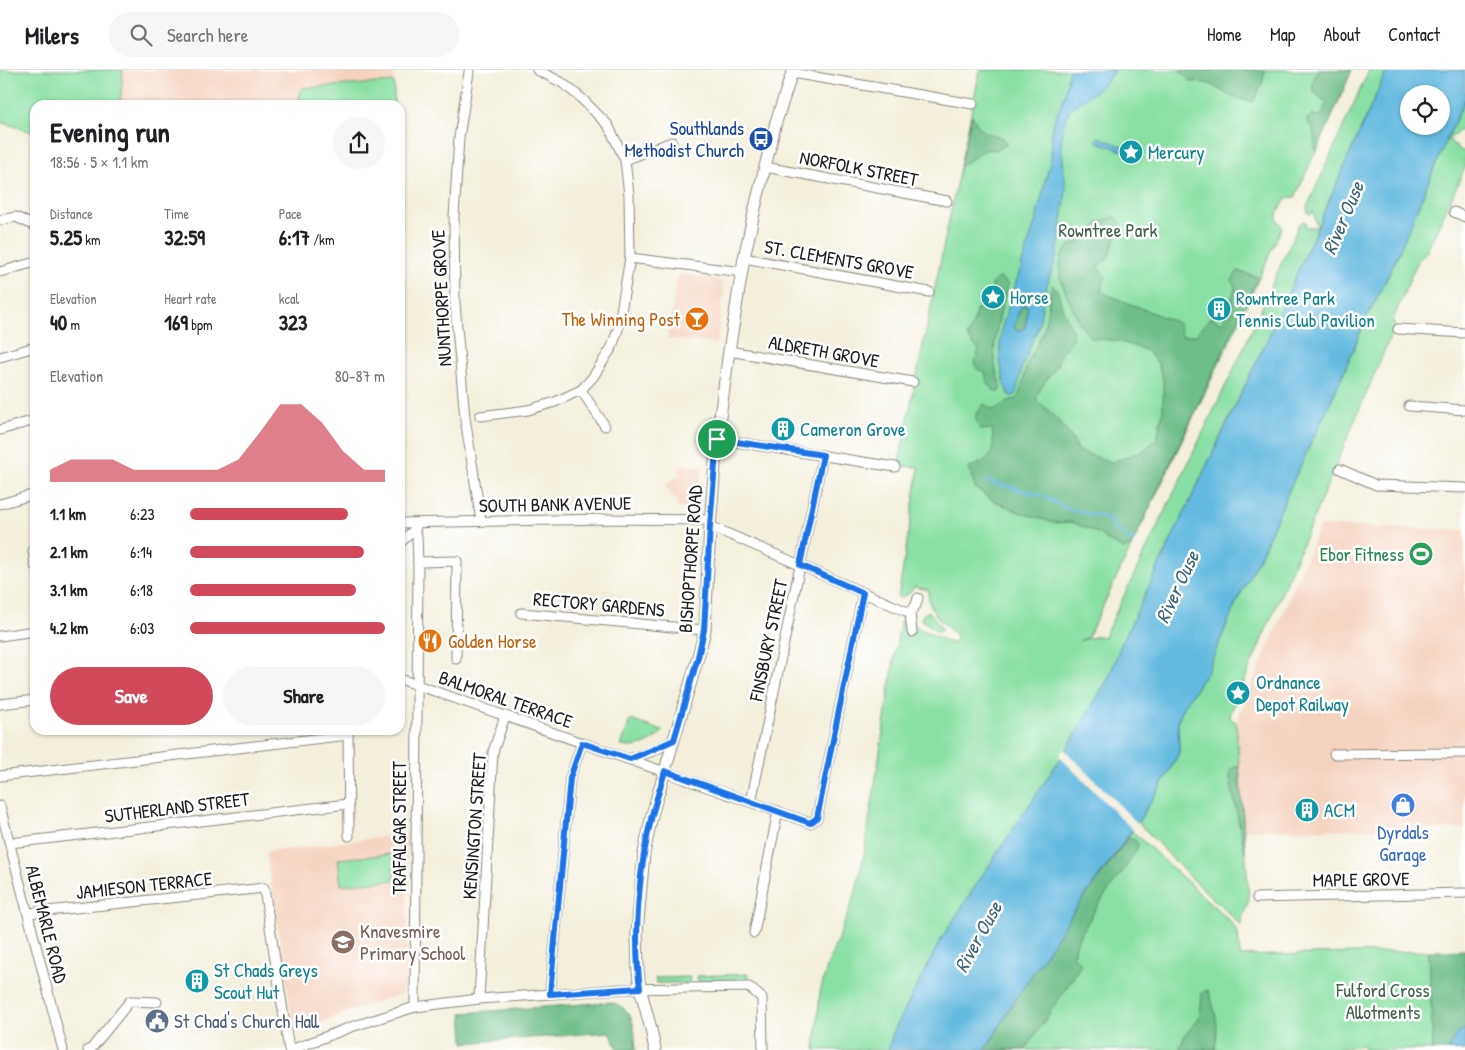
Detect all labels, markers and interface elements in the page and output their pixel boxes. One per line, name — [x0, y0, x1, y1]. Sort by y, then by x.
search box — [109, 12, 459, 57]
text: Milers — [25, 19, 79, 51]
icon: search — [127, 21, 155, 49]
text: Search here — [167, 22, 248, 48]
text: Home — [1207, 22, 1242, 47]
text: Map — [1270, 22, 1295, 47]
text: About — [1323, 22, 1360, 47]
text: Contact — [1388, 22, 1440, 47]
map controls — [1400, 85, 1450, 135]
button: locate — [1400, 85, 1450, 135]
text: Evening run — [50, 113, 170, 151]
place label: Southlands Methodist Church — [624, 115, 744, 163]
button: share — [333, 117, 385, 169]
bus stop icon: Southlands Methodist Church — [748, 126, 774, 152]
place icon: Mercury — [1118, 139, 1144, 165]
place label: Mercury — [1148, 139, 1205, 165]
street label: NORFOLK STREET — [797, 144, 922, 192]
text: 18:56 · 5 × 1.1 km — [50, 151, 148, 173]
water label: River Ouse — [1315, 176, 1370, 258]
text: Distance — [50, 204, 93, 223]
text: Time — [164, 204, 189, 223]
text: Pace — [279, 204, 302, 223]
park label: Rowntree Park — [1059, 217, 1158, 243]
text: 5.25 — [50, 223, 82, 252]
text: 32:59 — [164, 223, 205, 252]
text: 6:17 — [279, 223, 310, 252]
street label: NUNTHORPE GROVE — [424, 228, 458, 367]
text: km — [82, 230, 101, 249]
text: /km — [310, 230, 334, 249]
street label: ST. CLEMENTS GROVE — [762, 233, 916, 285]
place icon: Horse — [980, 284, 1006, 310]
place label: Horse — [1010, 284, 1049, 310]
place label: Rowntree Park Tennis Club Pavilion — [1236, 285, 1375, 333]
text: Elevation — [50, 289, 97, 308]
text: Heart rate — [164, 289, 217, 308]
text: kcal — [279, 289, 299, 308]
building icon: Rowntree Park Tennis Club Pavilion — [1206, 296, 1232, 322]
place label: The Winning Post — [562, 306, 680, 332]
bar icon: The Winning Post — [684, 306, 710, 332]
text: 40 — [50, 308, 67, 337]
text: 169 — [164, 308, 188, 337]
text: 323 — [279, 308, 307, 337]
text: m — [67, 315, 80, 334]
text: bpm — [188, 315, 213, 334]
street label: ALDRETH GROVE — [767, 328, 882, 374]
text: Elevation — [50, 365, 103, 387]
text: 80–87 m — [335, 365, 385, 387]
building icon: Cameron Grove — [770, 416, 796, 442]
place label: Cameron Grove — [800, 416, 906, 442]
pin — [696, 418, 738, 460]
icon: arrive — [703, 425, 731, 453]
street label: BISHOPTHORPE ROAD — [672, 484, 708, 634]
street label: SOUTH BANK AVENUE — [479, 490, 632, 518]
text: 1.1 km — [50, 503, 86, 525]
text: 6:23 — [130, 503, 155, 525]
text: 2.1 km — [50, 541, 88, 563]
text: 6:14 — [130, 541, 152, 563]
place label: Ebor Fitness — [1320, 541, 1404, 567]
sports icon: Ebor Fitness — [1408, 541, 1434, 567]
water label: River Ouse — [1148, 545, 1205, 627]
street label: FINSBURY STREET — [742, 576, 794, 704]
text: 3.1 km — [50, 579, 88, 601]
text: 6:18 — [130, 579, 153, 601]
street label: RECTORY GARDENS — [532, 585, 666, 623]
text: 4.2 km — [50, 617, 88, 639]
text: 6:03 — [130, 617, 154, 639]
restaurant icon: Golden Horse — [417, 628, 443, 654]
place label: Golden Horse — [448, 628, 537, 654]
street label: BALMORAL TERRACE — [436, 664, 577, 734]
button: Save — [50, 667, 213, 725]
button: Share — [223, 667, 385, 725]
place label: Ordnance Depot Railway — [1256, 669, 1349, 717]
place icon: Ordnance Depot Railway — [1225, 680, 1251, 706]
street label: KENSINGTON STREET — [456, 751, 492, 900]
street label: TRAFALGAR STREET — [386, 760, 412, 895]
street label: SUTHERLAND STREET — [103, 785, 252, 829]
shop icon: Dyrdals Garage — [1390, 792, 1416, 818]
building icon: ACM — [1294, 797, 1320, 823]
place label: ACM — [1324, 797, 1355, 823]
place label: Dyrdals Garage — [1377, 819, 1429, 867]
street label: ALBEMARLE ROAD — [20, 862, 74, 986]
street label: JAMIESON TERRACE — [75, 865, 214, 905]
street label: MAPLE GROVE — [1312, 865, 1410, 893]
water label: River Ouse — [947, 896, 1008, 977]
place label: Knavesmire Primary School — [360, 918, 466, 966]
school or university icon: Knavesmire Primary School — [330, 929, 356, 955]
place label: St Chads Greys Scout Hut — [214, 957, 318, 1005]
building icon: St Chads Greys Scout Hut — [184, 968, 210, 994]
park label: Fulford Cross Allotments — [1335, 977, 1430, 1025]
public building icon: St Chad's Church Hall — [144, 1008, 170, 1034]
place label: St Chad's Church Hall — [174, 1008, 320, 1034]

